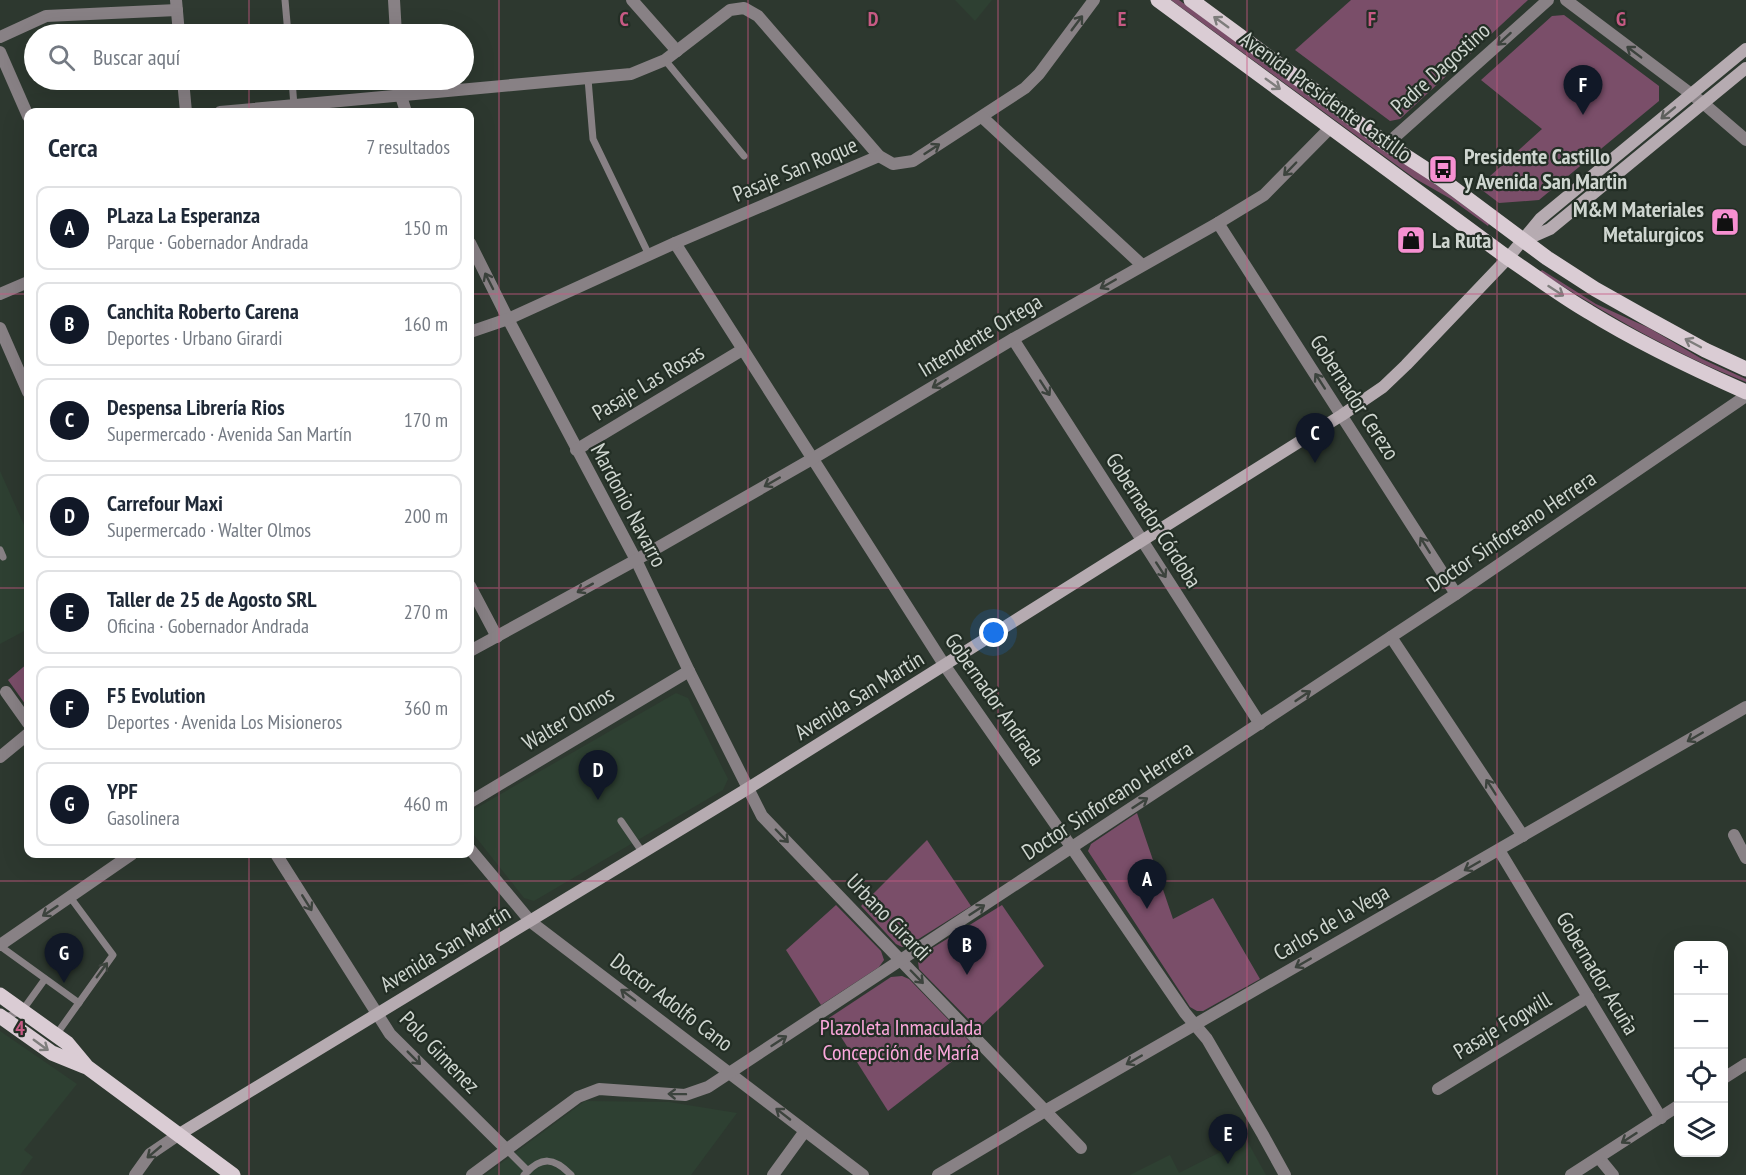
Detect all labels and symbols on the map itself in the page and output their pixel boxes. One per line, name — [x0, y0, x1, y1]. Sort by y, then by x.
text: C — [619, 6, 629, 32]
text: D — [868, 6, 879, 32]
text: E — [1118, 6, 1126, 32]
text: F — [1368, 6, 1376, 32]
text: G — [1616, 6, 1626, 32]
one-way arrow — [1071, 15, 1083, 31]
one-way arrow — [1213, 15, 1229, 28]
street label: Padre Dagostino — [1384, 16, 1496, 120]
street label: Avenida Presidente Castillo — [1234, 24, 1418, 168]
one-way arrow — [1497, 32, 1512, 46]
one-way arrow — [1627, 45, 1643, 58]
pin: F — [1564, 66, 1602, 115]
one-way arrow — [1264, 78, 1280, 91]
one-way arrow — [1661, 106, 1676, 120]
street label: Pasaje San Roque — [728, 130, 862, 208]
place label: Presidente Castillo y Avenida San Martin — [1463, 142, 1627, 195]
one-way arrow — [923, 143, 940, 155]
bus stop icon: Presidente Castillo y Avenida San Martin — [1427, 153, 1459, 185]
one-way arrow — [1283, 162, 1298, 177]
place label: M&M Materiales Metalurgicos — [1573, 195, 1704, 248]
shop icon: M&M Materiales Metalurgicos — [1709, 206, 1741, 238]
shop icon: La Ruta — [1395, 224, 1427, 256]
place label: La Ruta — [1432, 226, 1491, 254]
one-way arrow — [482, 272, 494, 290]
one-way arrow — [1100, 279, 1118, 290]
one-way arrow — [1547, 285, 1564, 297]
street label: Intendente Ortega — [913, 287, 1047, 383]
street label: Gobernador Cerezo — [1305, 330, 1405, 464]
one-way arrow — [1685, 337, 1703, 348]
street label: Pasaje Las Rosas — [587, 338, 709, 426]
one-way arrow — [1314, 373, 1326, 389]
one-way arrow — [932, 377, 949, 389]
one-way arrow — [1038, 380, 1051, 397]
pin: C — [1296, 414, 1334, 463]
street label: Mardonio Navarro — [585, 438, 673, 572]
street label: Gobernador Córdoba — [1100, 447, 1208, 593]
street label: Doctor Sinforeano Herrera — [1421, 464, 1601, 598]
one-way arrow — [764, 476, 781, 488]
one-way arrow — [1418, 537, 1430, 554]
one-way arrow — [1156, 561, 1168, 578]
one-way arrow — [576, 583, 594, 594]
your location — [979, 618, 1008, 647]
street label: Gobernador Andrada — [939, 627, 1051, 771]
street label: Avenida San Martín — [789, 644, 929, 746]
street label: Walter Olmos — [517, 680, 619, 756]
one-way arrow — [1294, 689, 1311, 702]
one-way arrow — [1687, 731, 1704, 743]
street label: Doctor Sinforeano Herrera — [1016, 734, 1198, 866]
pin: D — [578, 750, 618, 800]
one-way arrow — [1485, 780, 1497, 796]
one-way arrow — [1131, 797, 1148, 809]
one-way arrow — [774, 829, 789, 844]
pin: A — [1128, 860, 1166, 909]
one-way arrow — [1464, 860, 1481, 872]
street label: Urbano Girardi — [841, 868, 937, 966]
street label: Carlos de la Vega — [1268, 878, 1394, 966]
one-way arrow — [302, 894, 314, 911]
street label: Avenida San Martín — [375, 898, 515, 998]
one-way arrow — [968, 904, 985, 916]
one-way arrow — [42, 905, 58, 917]
street label: Gobernador Acuña — [1550, 906, 1646, 1040]
pin: B — [948, 926, 986, 975]
pin: G — [44, 934, 84, 983]
street label: Doctor Adolfo Cano — [605, 947, 739, 1057]
one-way arrow — [1295, 957, 1312, 969]
one-way arrow — [96, 963, 108, 979]
one-way arrow — [910, 969, 924, 984]
street label: Pasaje Fogwill — [1448, 984, 1557, 1065]
one-way arrow — [620, 989, 636, 1002]
street label: Polo Gimenez — [394, 1005, 486, 1099]
park label: Plazoleta Inmaculada Concepción de María — [820, 1013, 982, 1066]
text: 4 — [15, 1015, 25, 1041]
one-way arrow — [770, 1034, 787, 1046]
one-way arrow — [33, 1039, 49, 1051]
one-way arrow — [407, 1050, 422, 1065]
one-way arrow — [1126, 1054, 1143, 1066]
one-way arrow — [668, 1088, 687, 1099]
one-way arrow — [775, 1108, 791, 1121]
pin: E — [1208, 1114, 1248, 1164]
one-way arrow — [1621, 1132, 1638, 1145]
one-way arrow — [146, 1146, 162, 1159]

